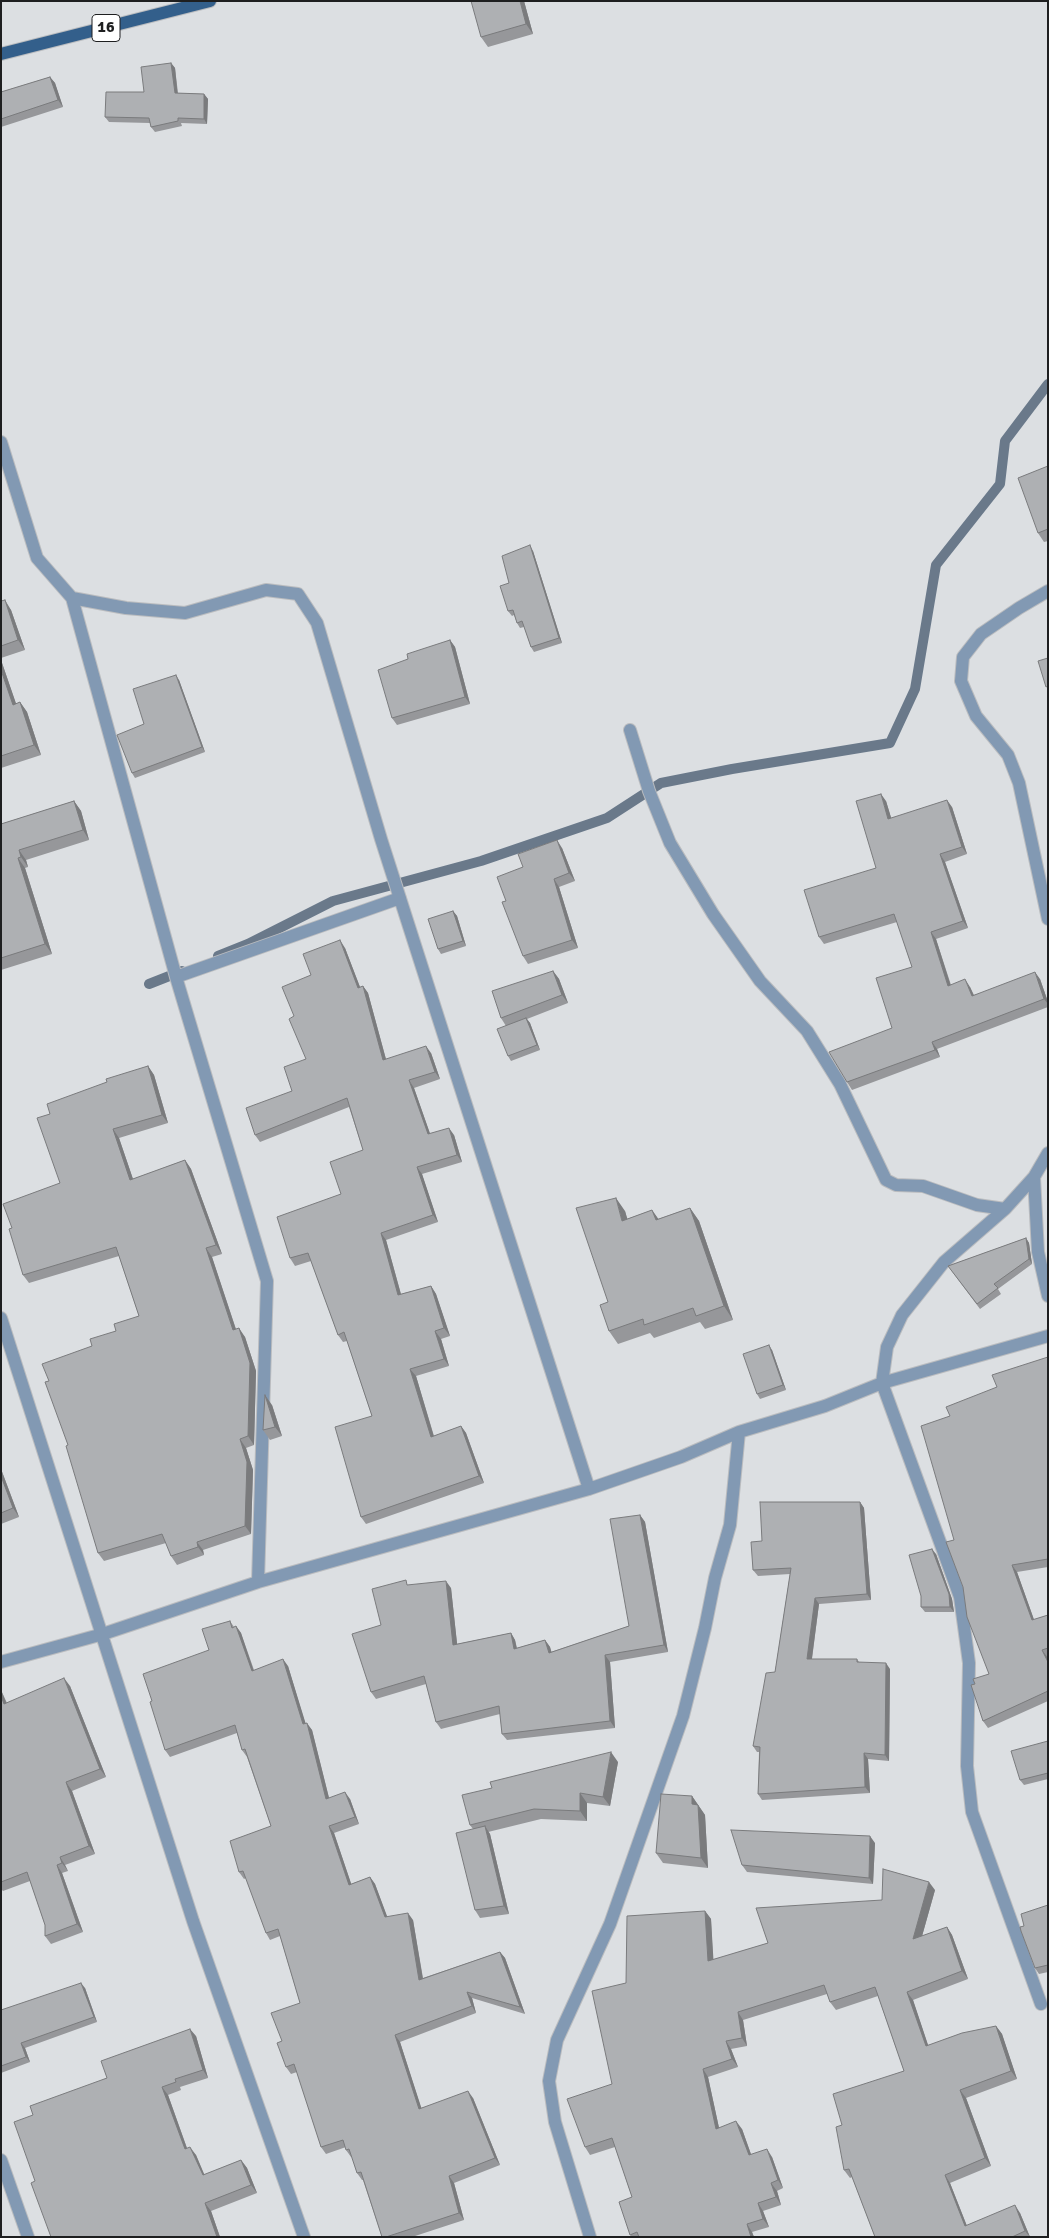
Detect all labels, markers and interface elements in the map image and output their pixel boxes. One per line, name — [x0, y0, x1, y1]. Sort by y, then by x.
road number: 16 — [92, 14, 120, 42]

